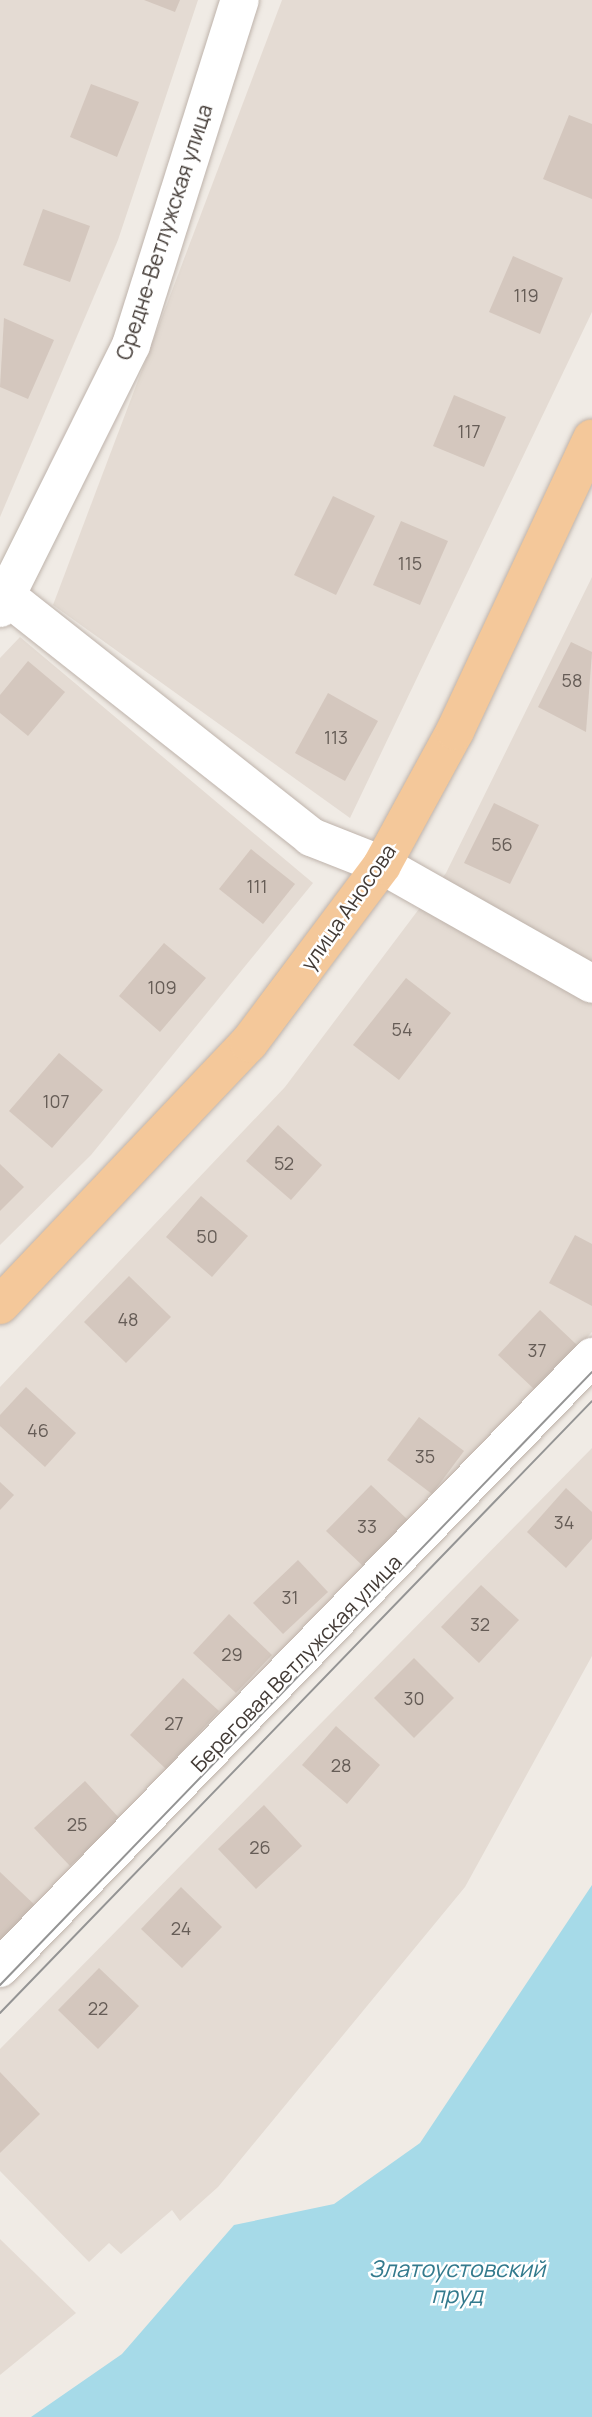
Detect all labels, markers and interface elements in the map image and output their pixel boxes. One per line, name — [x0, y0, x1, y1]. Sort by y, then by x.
street label: Средне-Ветлужская улица — [111, 101, 217, 363]
house number: 119 — [513, 284, 539, 306]
house number: 117 — [457, 420, 481, 442]
house number: 115 — [398, 552, 422, 574]
house number: 58 — [562, 669, 582, 691]
house number: 113 — [324, 726, 348, 748]
house number: 56 — [491, 833, 513, 855]
street label: улица Аносова — [295, 839, 401, 975]
house number: 111 — [246, 875, 268, 897]
house number: 109 — [147, 976, 177, 998]
house number: 54 — [391, 1018, 413, 1040]
house number: 107 — [42, 1090, 70, 1112]
house number: 52 — [274, 1152, 294, 1174]
house number: 50 — [196, 1225, 218, 1247]
house number: 48 — [117, 1308, 139, 1330]
house number: 37 — [528, 1339, 546, 1361]
house number: 46 — [27, 1419, 49, 1441]
house number: 35 — [415, 1445, 435, 1467]
house number: 34 — [554, 1511, 574, 1533]
house number: 33 — [357, 1515, 377, 1537]
street label: Береговая Ветлужская улица — [186, 1549, 406, 1777]
house number: 31 — [282, 1586, 298, 1608]
house number: 32 — [470, 1613, 490, 1635]
house number: 29 — [221, 1643, 243, 1665]
house number: 30 — [404, 1687, 424, 1709]
house number: 27 — [164, 1712, 184, 1734]
house number: 28 — [331, 1754, 351, 1776]
house number: 25 — [67, 1813, 87, 1835]
house number: 26 — [249, 1836, 271, 1858]
house number: 24 — [171, 1917, 191, 1939]
house number: 22 — [88, 1997, 108, 2019]
water label: Златоустовский пруд — [369, 2254, 545, 2308]

